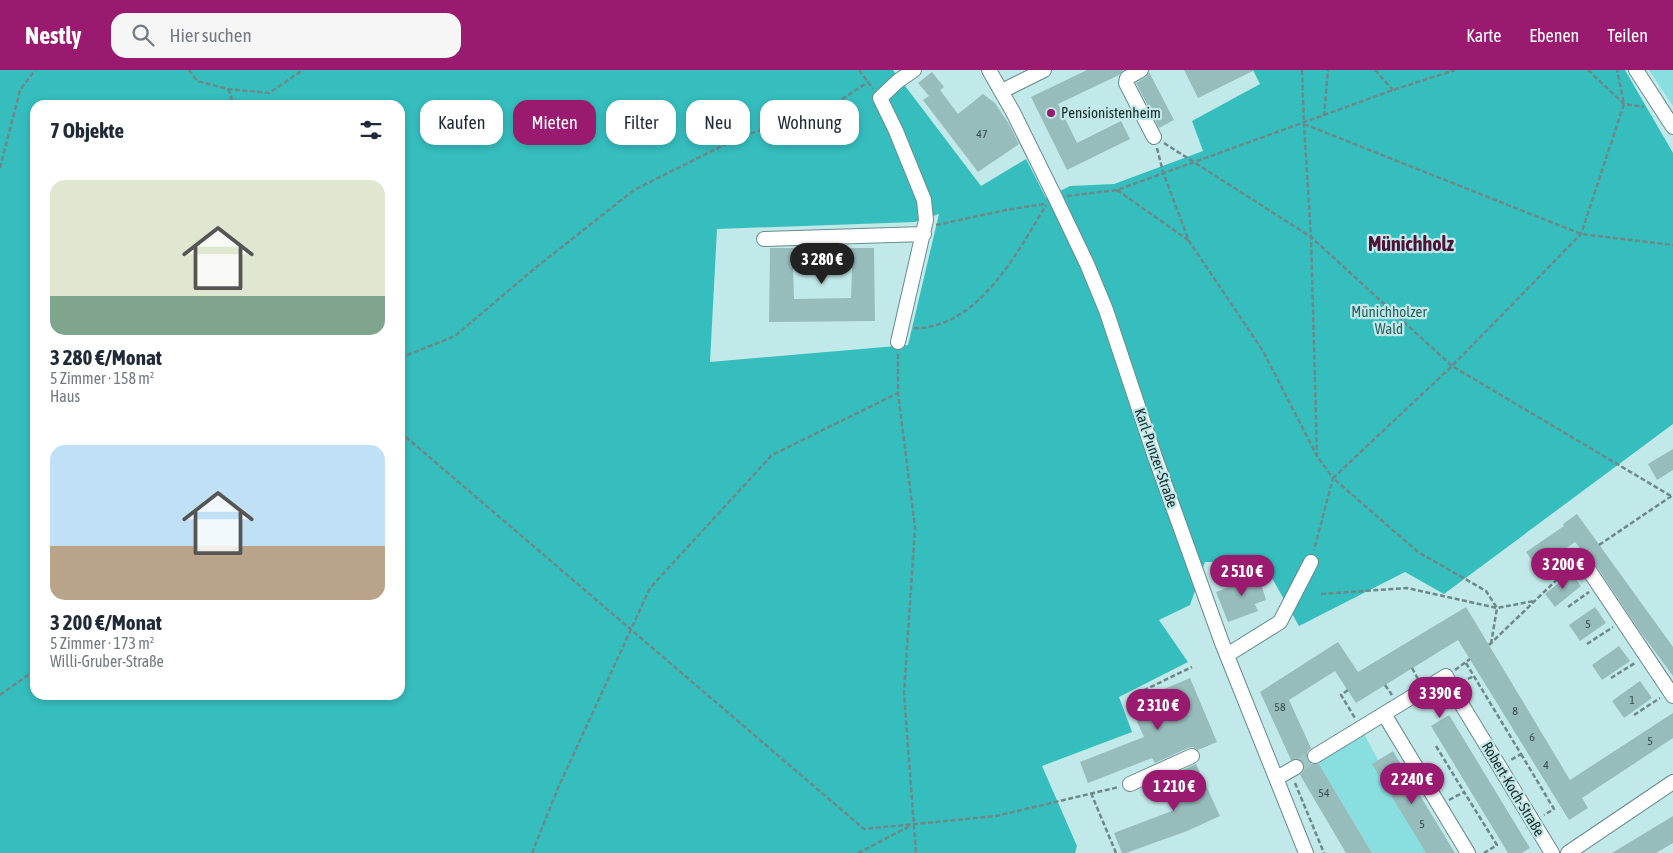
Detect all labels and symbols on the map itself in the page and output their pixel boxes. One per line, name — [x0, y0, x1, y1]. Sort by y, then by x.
place label: Pensionistenheim — [1061, 104, 1161, 121]
marker: Pensionistenheim — [1045, 107, 1057, 119]
house number: 47 — [976, 127, 988, 141]
district label: Münichholz — [1368, 232, 1455, 255]
pin: 3 280 € — [776, 242, 868, 285]
park label: Münichholzer Wald — [1351, 303, 1427, 337]
street label: Karl-Punzer-Straße — [1132, 406, 1181, 510]
pin: 3 200 € — [1517, 548, 1609, 590]
pin: 2 510 € — [1196, 554, 1288, 597]
house number: 5 — [1585, 617, 1591, 631]
pin: 3 390 € — [1394, 676, 1486, 719]
pin: 2 310 € — [1112, 688, 1204, 731]
house number: 1 — [1629, 693, 1635, 707]
house number: 58 — [1274, 700, 1286, 714]
house number: 8 — [1512, 704, 1518, 718]
house number: 6 — [1529, 730, 1535, 744]
house number: 5 — [1647, 734, 1653, 748]
street label: Robert-Koch-Straße — [1479, 738, 1548, 839]
house number: 4 — [1543, 758, 1549, 772]
pin: 2 240 € — [1366, 762, 1458, 805]
pin: 1 210 € — [1128, 770, 1220, 812]
house number: 54 — [1318, 786, 1330, 800]
house number: 5 — [1419, 817, 1425, 831]

